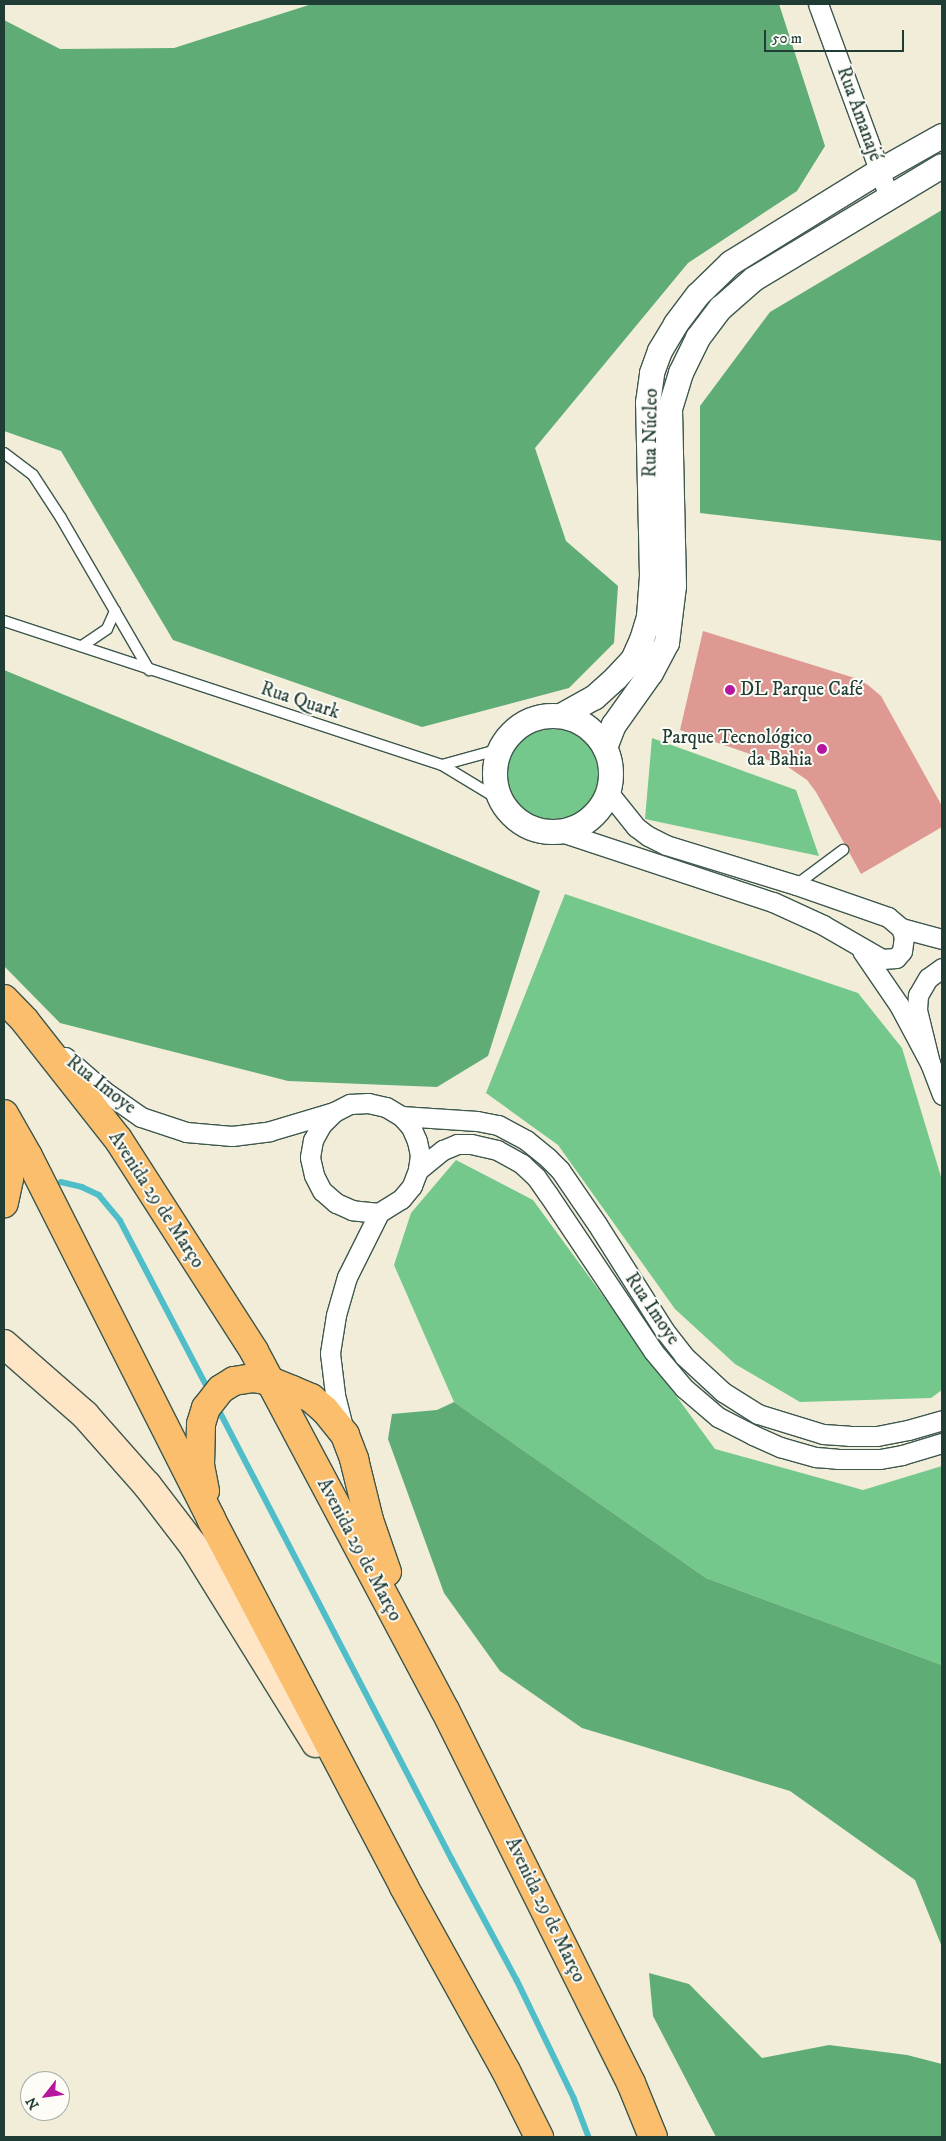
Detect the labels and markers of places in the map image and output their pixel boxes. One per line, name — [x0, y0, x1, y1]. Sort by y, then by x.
place label: DL Parque Café — [740, 679, 863, 701]
marker: DL Parque Café — [724, 684, 736, 696]
place label: Parque Tecnológico da Bahia — [661, 727, 812, 771]
marker: Parque Tecnológico da Bahia — [816, 743, 828, 755]

